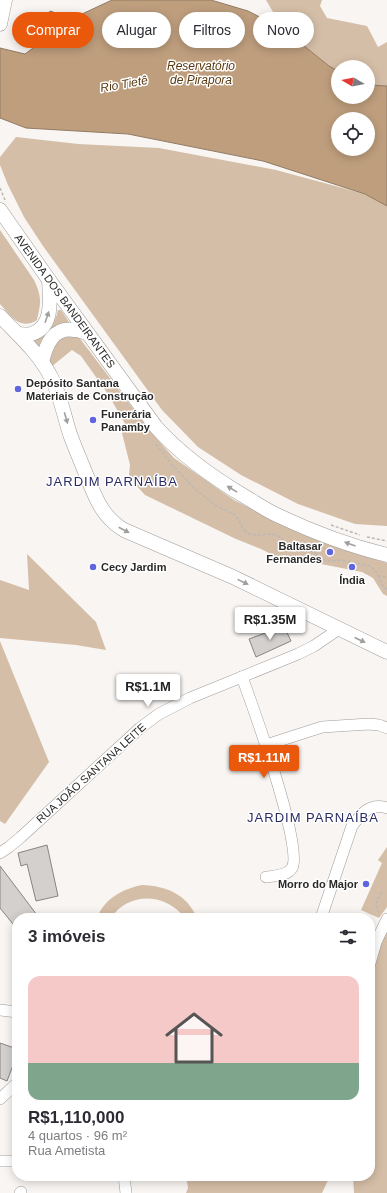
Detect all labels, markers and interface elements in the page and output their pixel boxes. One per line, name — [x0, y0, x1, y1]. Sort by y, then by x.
chip: Comprar — [12, 12, 94, 48]
chip: Alugar — [102, 12, 171, 48]
chip: Filtros — [179, 12, 245, 48]
chip: Novo — [253, 12, 314, 48]
water label: Reservatório de Pirapora — [167, 59, 235, 87]
north arrow — [331, 60, 375, 104]
map controls — [331, 60, 375, 156]
water label: Rio Tietê — [99, 73, 149, 95]
button: locate — [331, 112, 375, 156]
street label: AVENIDA DOS BANDEIRANTES — [12, 232, 118, 370]
one-way arrow — [44, 311, 50, 323]
place label: Depósito Santana Materiais de Construção — [26, 377, 154, 402]
marker: Depósito Santana Materiais de Construção — [13, 384, 23, 394]
place label: Funerária Panamby — [101, 408, 152, 433]
one-way arrow — [63, 412, 69, 424]
marker: Funerária Panamby — [88, 415, 98, 425]
district label: JARDIM PARNAÍBA — [46, 474, 178, 489]
one-way arrow — [227, 485, 237, 493]
one-way arrow — [119, 527, 130, 533]
place label: Baltasar Fernandes — [266, 540, 323, 565]
one-way arrow — [343, 541, 355, 547]
marker: Baltasar Fernandes — [325, 547, 335, 557]
place label: Cecy Jardim — [101, 561, 167, 573]
marker: Cecy Jardim — [88, 562, 98, 572]
marker: Índia — [347, 562, 357, 572]
place label: Índia — [339, 574, 366, 586]
one-way arrow — [238, 579, 249, 585]
pin: R$1.35M — [233, 607, 307, 641]
text: R$1.35M — [244, 612, 296, 627]
one-way arrow — [354, 636, 366, 643]
pin: R$1.1M — [115, 674, 181, 708]
text: R$1.1M — [125, 679, 171, 694]
street label: RUA JOÃO SANTANA LEITE — [34, 721, 148, 825]
pin: R$1.11M — [227, 745, 301, 779]
text: R$1.11M — [238, 750, 290, 765]
district label: JARDIM PARNAÍBA — [247, 810, 379, 825]
place label: Morro do Major — [278, 878, 359, 890]
marker: Morro do Major — [361, 879, 371, 889]
icon: filters — [337, 926, 359, 948]
text: 3 imóveis — [28, 927, 106, 946]
icon: home — [158, 1002, 230, 1074]
text: R$1,110,000 — [28, 1108, 124, 1127]
text: 4 quartos · 96 m² — [28, 1128, 127, 1143]
text: Rua Ametista — [28, 1143, 105, 1158]

